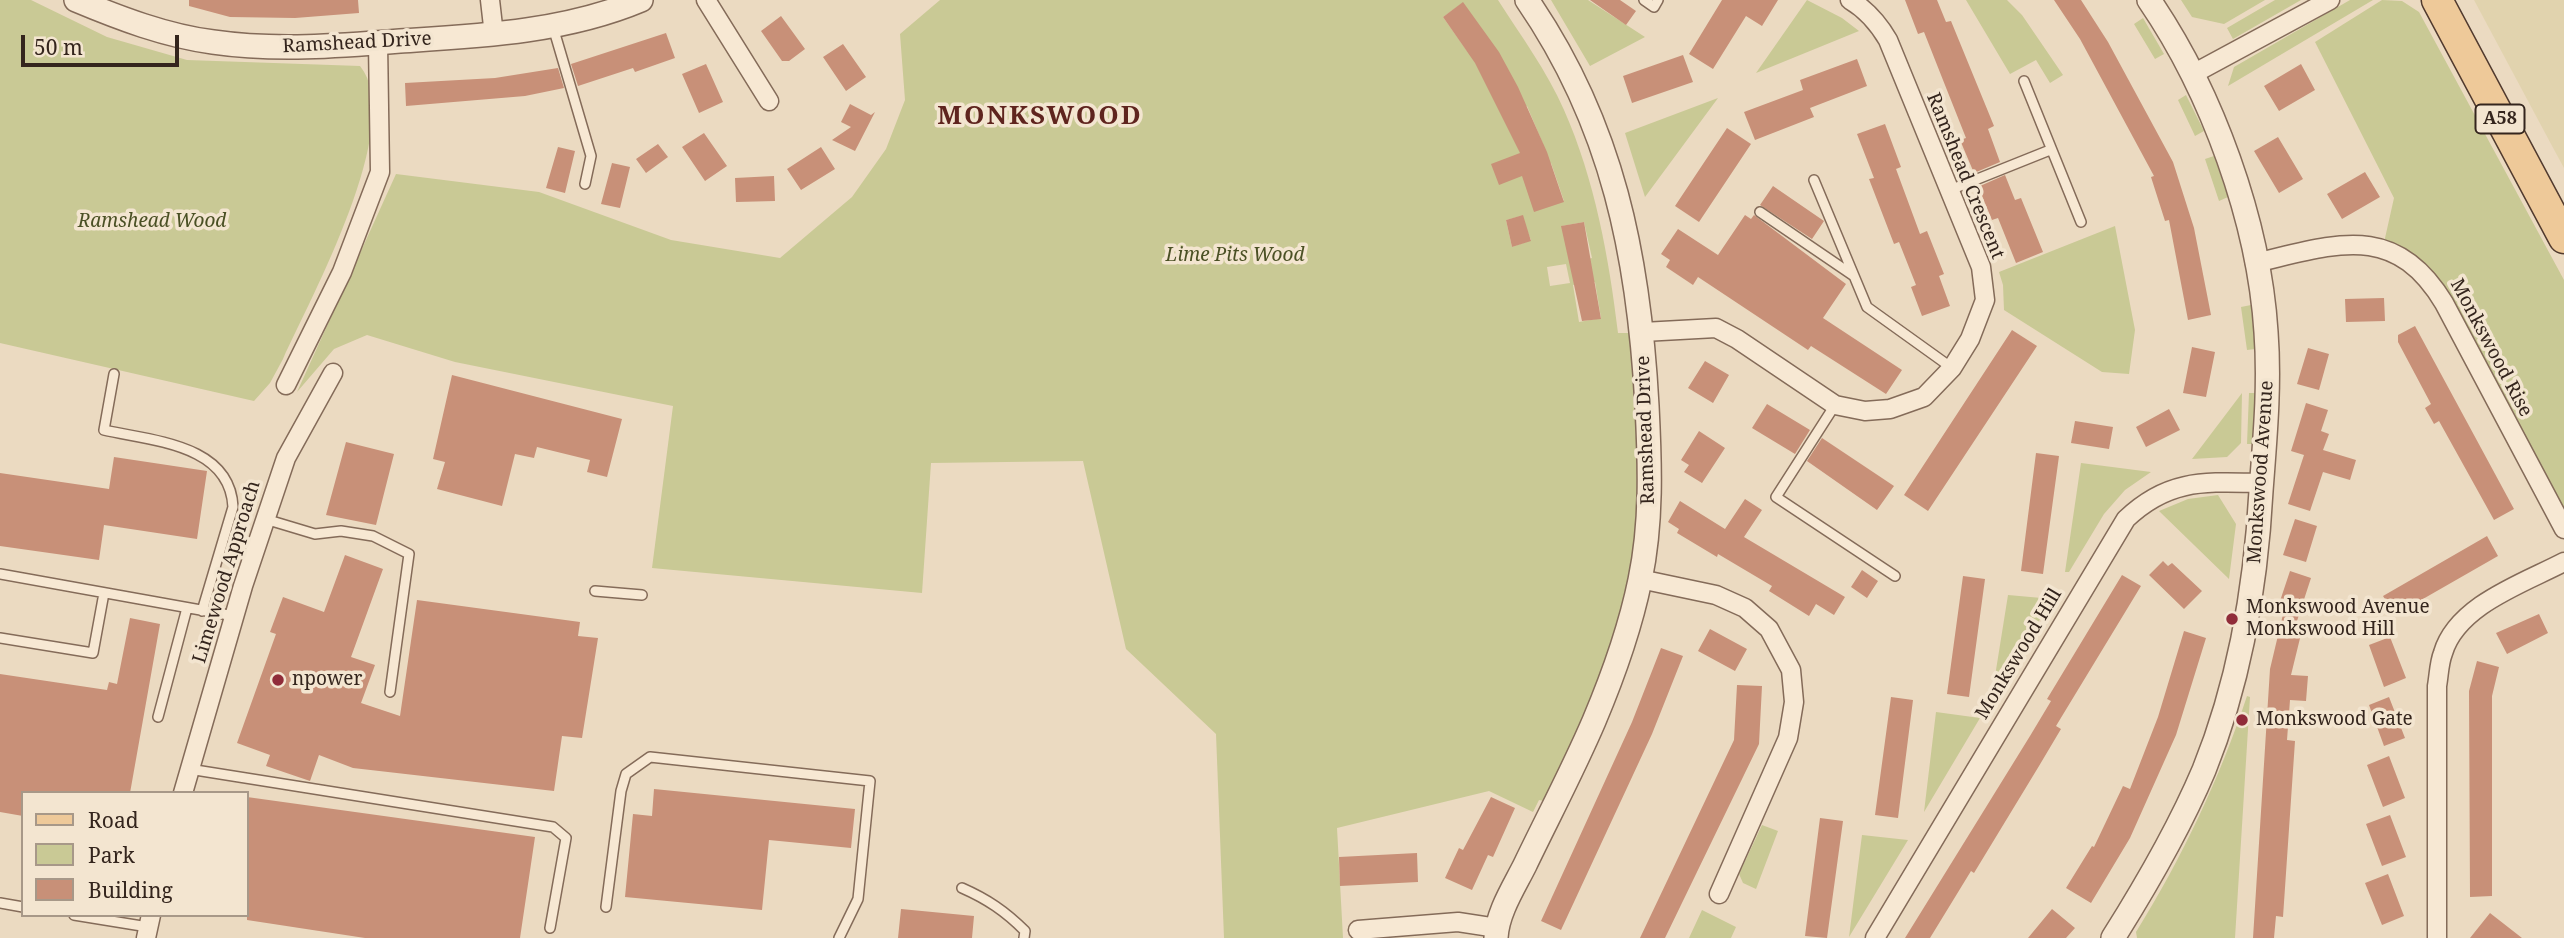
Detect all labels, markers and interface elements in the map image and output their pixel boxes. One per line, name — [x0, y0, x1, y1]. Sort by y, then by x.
scale bar — [24, 21, 182, 65]
street label: Ramshead Drive — [282, 28, 432, 58]
text: 50 m — [34, 33, 83, 61]
street label: Ramshead Crescent — [1921, 90, 2009, 262]
district label: MONKSWOOD — [938, 101, 1142, 133]
road number: A58 — [2476, 104, 2524, 134]
park label: Ramshead Wood — [78, 211, 226, 233]
park label: Lime Pits Wood — [1166, 245, 1304, 267]
street label: Monkswood Rise — [2445, 275, 2537, 421]
street label: Ramshead Drive — [1632, 355, 1660, 505]
street label: Monkswood Avenue — [2243, 380, 2279, 564]
street label: Limewood Approach — [188, 478, 266, 666]
street label: Monkswood Hill — [1971, 584, 2067, 724]
place label: Monkswood Avenue Monkswood Hill — [2246, 597, 2430, 641]
marker: Monkswood Avenue Monkswood Hill — [2224, 611, 2240, 627]
place label: npower — [292, 669, 362, 691]
marker: npower — [270, 672, 286, 688]
place label: Monkswood Gate — [2256, 709, 2413, 731]
marker: Monkswood Gate — [2234, 712, 2250, 728]
legend — [21, 791, 248, 917]
text: Road — [88, 806, 139, 834]
text: Park — [88, 841, 135, 869]
text: Building — [88, 876, 173, 904]

